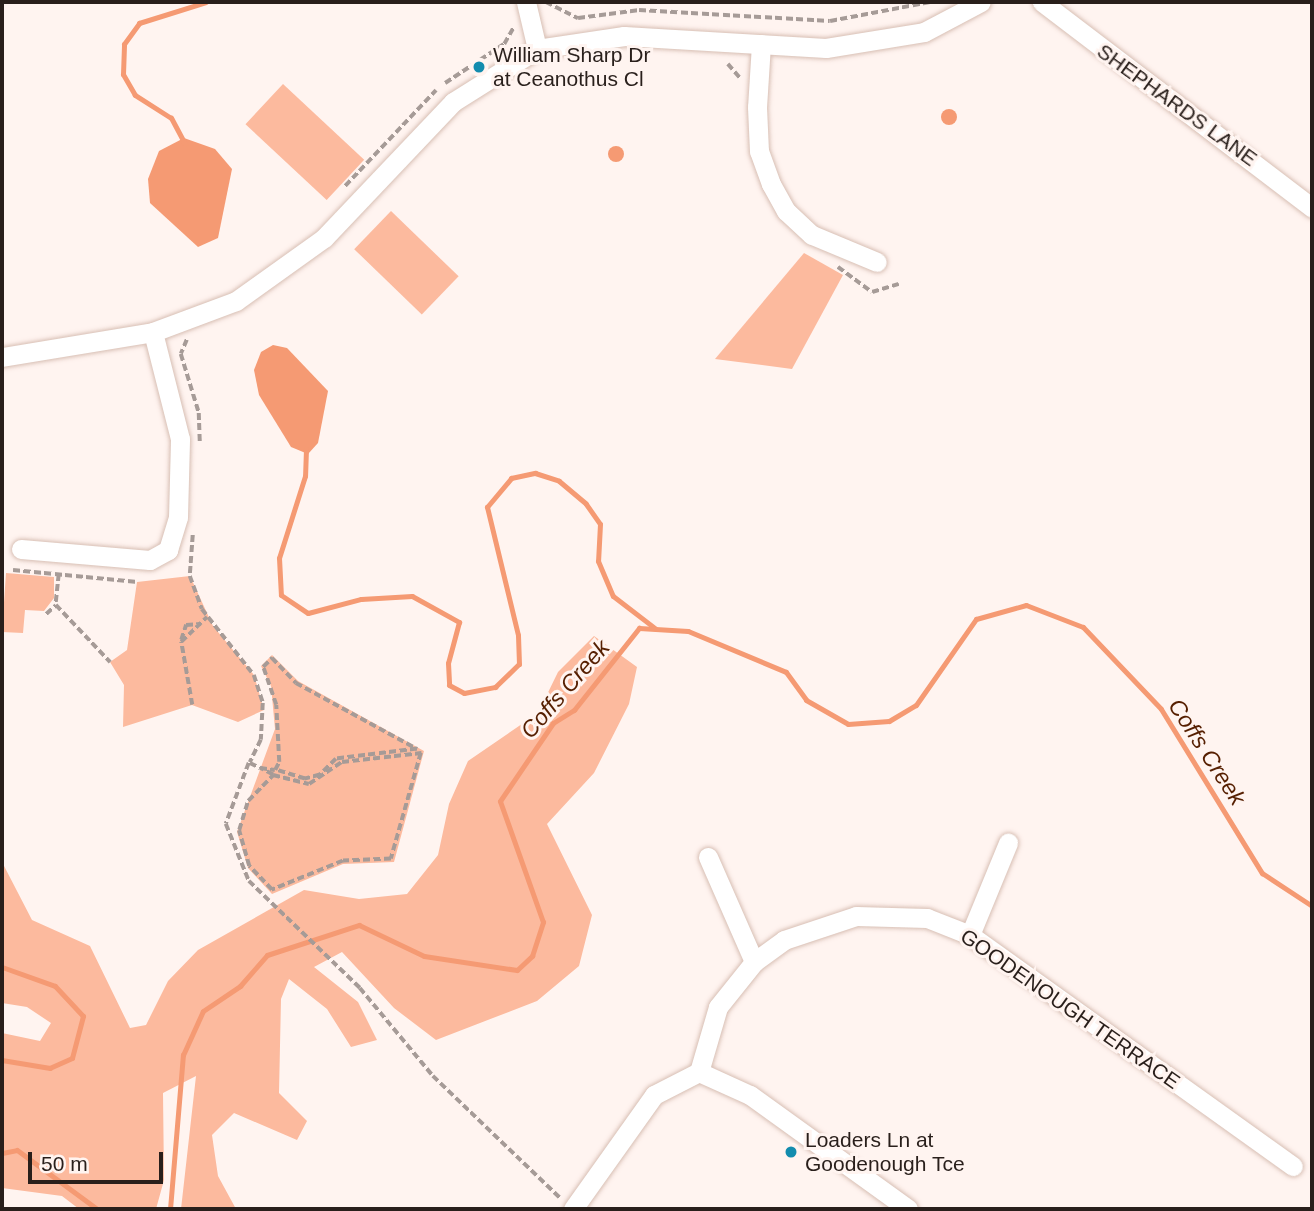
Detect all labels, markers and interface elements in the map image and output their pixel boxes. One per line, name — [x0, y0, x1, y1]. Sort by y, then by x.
street label: SHEPHARDS LANE — [1092, 39, 1262, 171]
place label: William Sharp Dr at Ceanothus Cl — [493, 42, 651, 92]
marker: William Sharp Dr at Ceanothus Cl — [471, 59, 487, 75]
water label: Coffs Creek — [515, 634, 615, 744]
water label: Coffs Creek — [1162, 694, 1252, 810]
street label: GOODENOUGH TERRACE — [955, 923, 1185, 1095]
place label: Loaders Ln at Goodenough Tce — [805, 1127, 965, 1177]
scale bar — [32, 1138, 166, 1182]
marker: Loaders Ln at Goodenough Tce — [783, 1144, 799, 1160]
text: 50 m — [41, 1152, 88, 1175]

